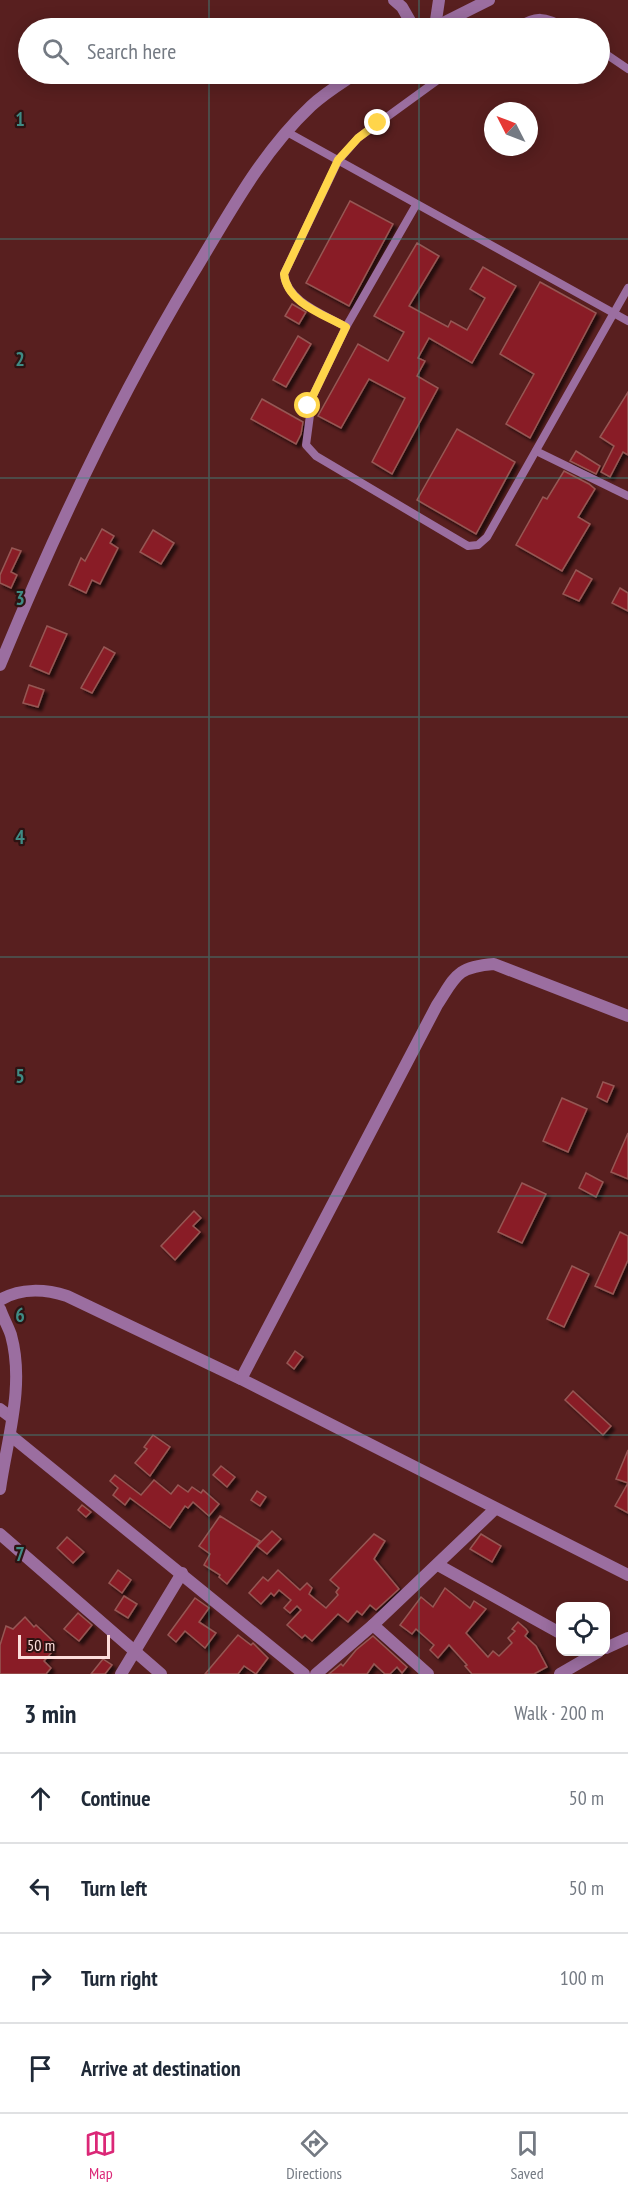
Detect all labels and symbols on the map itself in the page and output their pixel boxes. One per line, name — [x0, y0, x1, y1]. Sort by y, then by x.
north arrow — [484, 102, 538, 156]
text: 1 — [15, 106, 25, 132]
route end — [364, 109, 390, 135]
text: 2 — [15, 346, 25, 372]
route start — [294, 392, 320, 418]
text: 3 — [15, 585, 25, 611]
text: 4 — [15, 824, 25, 850]
text: 5 — [15, 1063, 25, 1089]
text: 6 — [15, 1302, 25, 1328]
text: 7 — [15, 1541, 25, 1567]
scale bar — [18, 1632, 110, 1660]

